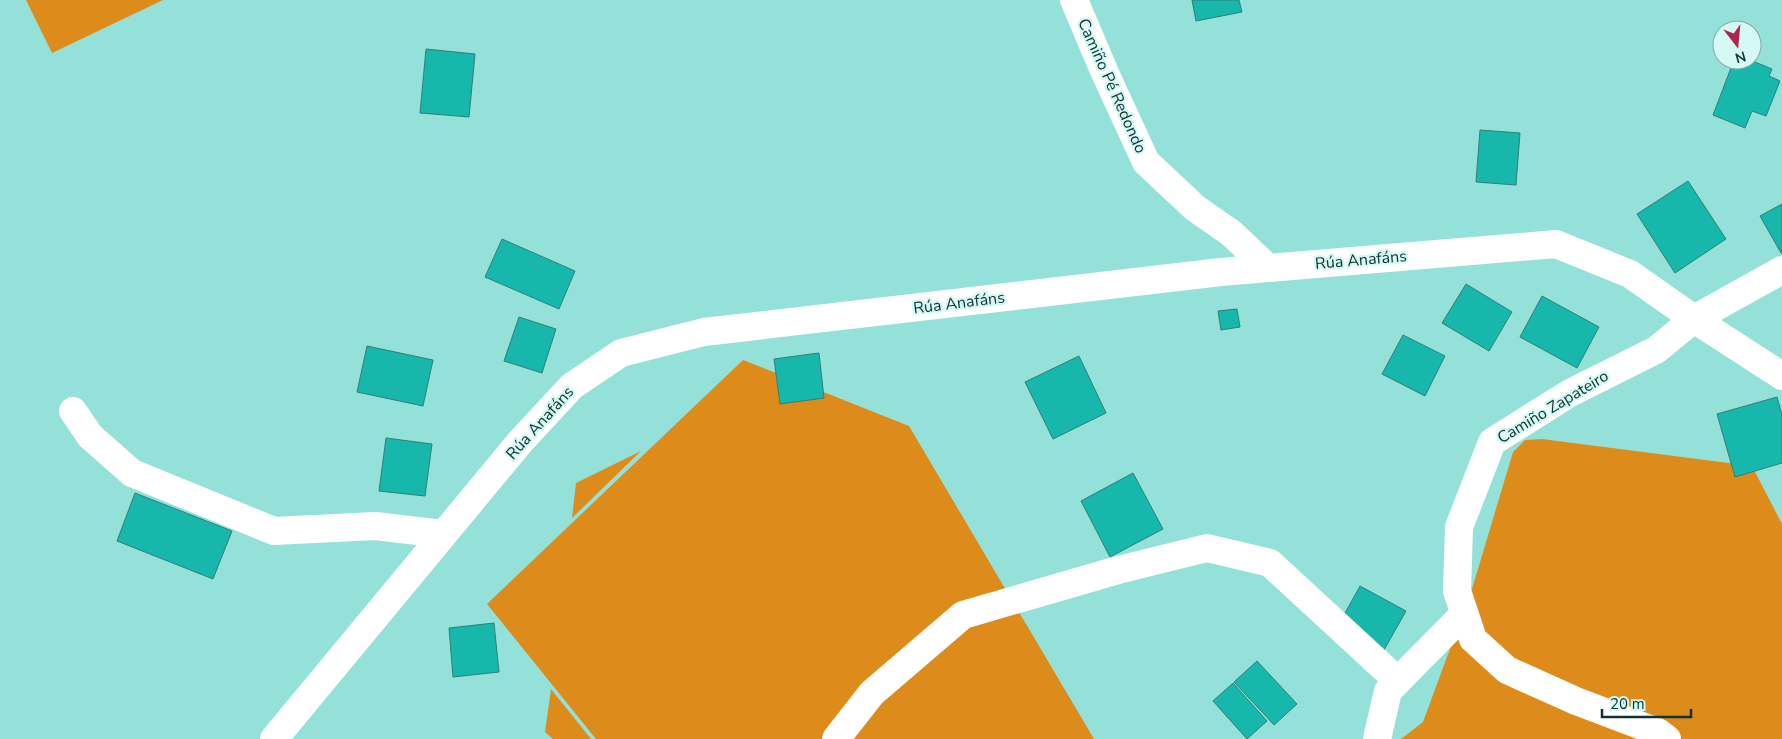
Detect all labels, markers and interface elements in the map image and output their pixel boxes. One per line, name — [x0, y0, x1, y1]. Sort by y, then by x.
street label: Camiño Pé Redondo — [1072, 15, 1152, 157]
north arrow — [1712, 20, 1762, 70]
text: N — [1733, 46, 1748, 68]
street label: Rúa Anafáns — [1314, 245, 1408, 275]
street label: Rúa Anafáns — [912, 286, 1006, 320]
street label: Camiño Zapateiro — [1493, 365, 1613, 449]
street label: Rúa Anafáns — [501, 381, 579, 465]
scale bar — [1602, 686, 1691, 718]
text: 20 m — [1610, 694, 1645, 714]

